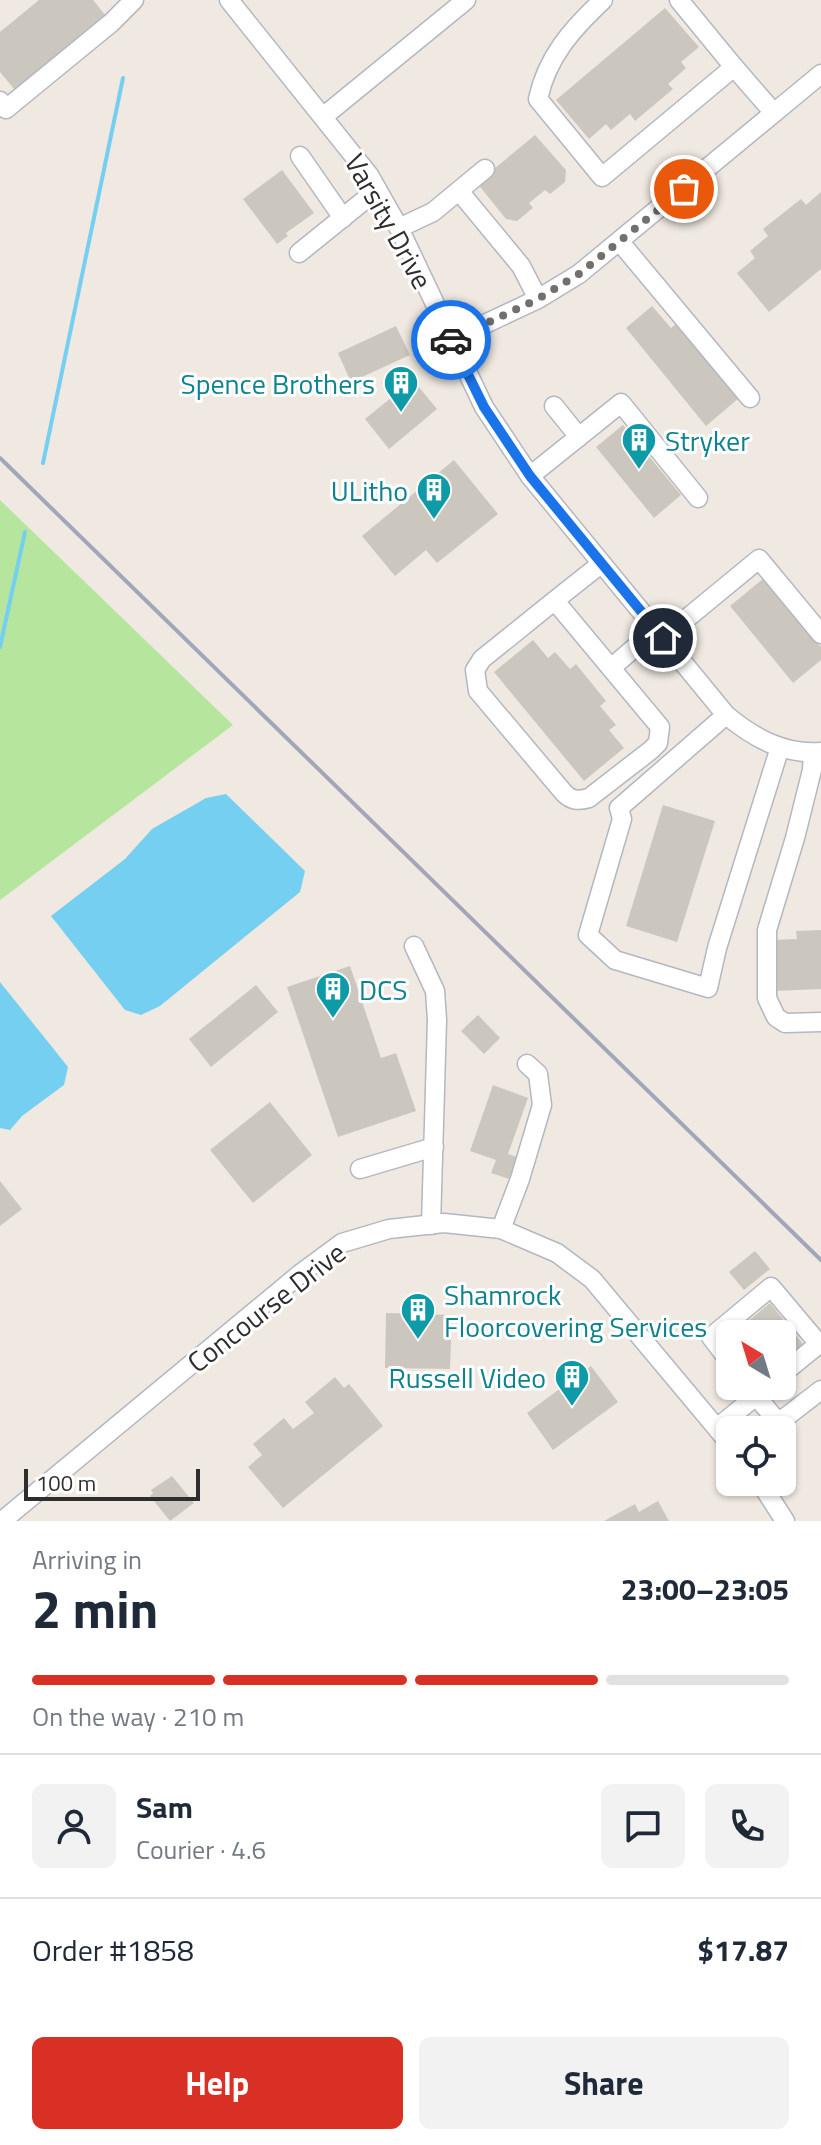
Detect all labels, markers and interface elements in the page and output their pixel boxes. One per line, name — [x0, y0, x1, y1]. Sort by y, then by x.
street label: Varsity Drive — [334, 145, 444, 297]
pin — [650, 155, 718, 223]
icon: bag — [662, 167, 706, 211]
courier — [411, 300, 491, 380]
icon: car — [429, 318, 473, 362]
place label: Spence Brothers — [181, 362, 375, 405]
building icon: Spence Brothers — [382, 364, 420, 414]
place label: Stryker — [665, 419, 750, 462]
building icon: Stryker — [620, 421, 658, 471]
place label: ULitho — [331, 469, 408, 512]
building icon: ULitho — [415, 471, 453, 521]
pin — [629, 604, 697, 672]
icon: home — [641, 616, 685, 660]
place label: DCS — [359, 968, 407, 1011]
building icon: DCS — [314, 970, 352, 1020]
street label: Concourse Drive — [178, 1231, 354, 1383]
place label: Shamrock Floorcovering Services — [444, 1273, 707, 1348]
building icon: Shamrock Floorcovering Services — [399, 1291, 437, 1341]
north arrow — [716, 1320, 796, 1400]
map controls — [716, 1320, 796, 1496]
place label: Russell Video — [389, 1356, 546, 1399]
building icon: Russell Video — [553, 1358, 591, 1408]
button: locate — [716, 1416, 796, 1496]
scale bar — [24, 1465, 200, 1501]
text: 100 m — [36, 1466, 96, 1500]
text: Arriving in — [32, 1540, 142, 1579]
text: 23:00–23:05 — [621, 1566, 789, 1612]
text: 2 min — [32, 1569, 158, 1648]
text: On the way · 210 m — [32, 1697, 244, 1736]
button: person — [32, 1784, 116, 1868]
text: Sam — [136, 1784, 193, 1830]
button: chat — [601, 1784, 685, 1868]
button: phone — [705, 1784, 789, 1868]
text: Courier · 4.6 — [136, 1830, 266, 1869]
text: Order #1858 — [32, 1927, 194, 1973]
text: $17.87 — [697, 1927, 789, 1973]
button: Help — [32, 2037, 403, 2129]
button: Share — [419, 2037, 789, 2129]

